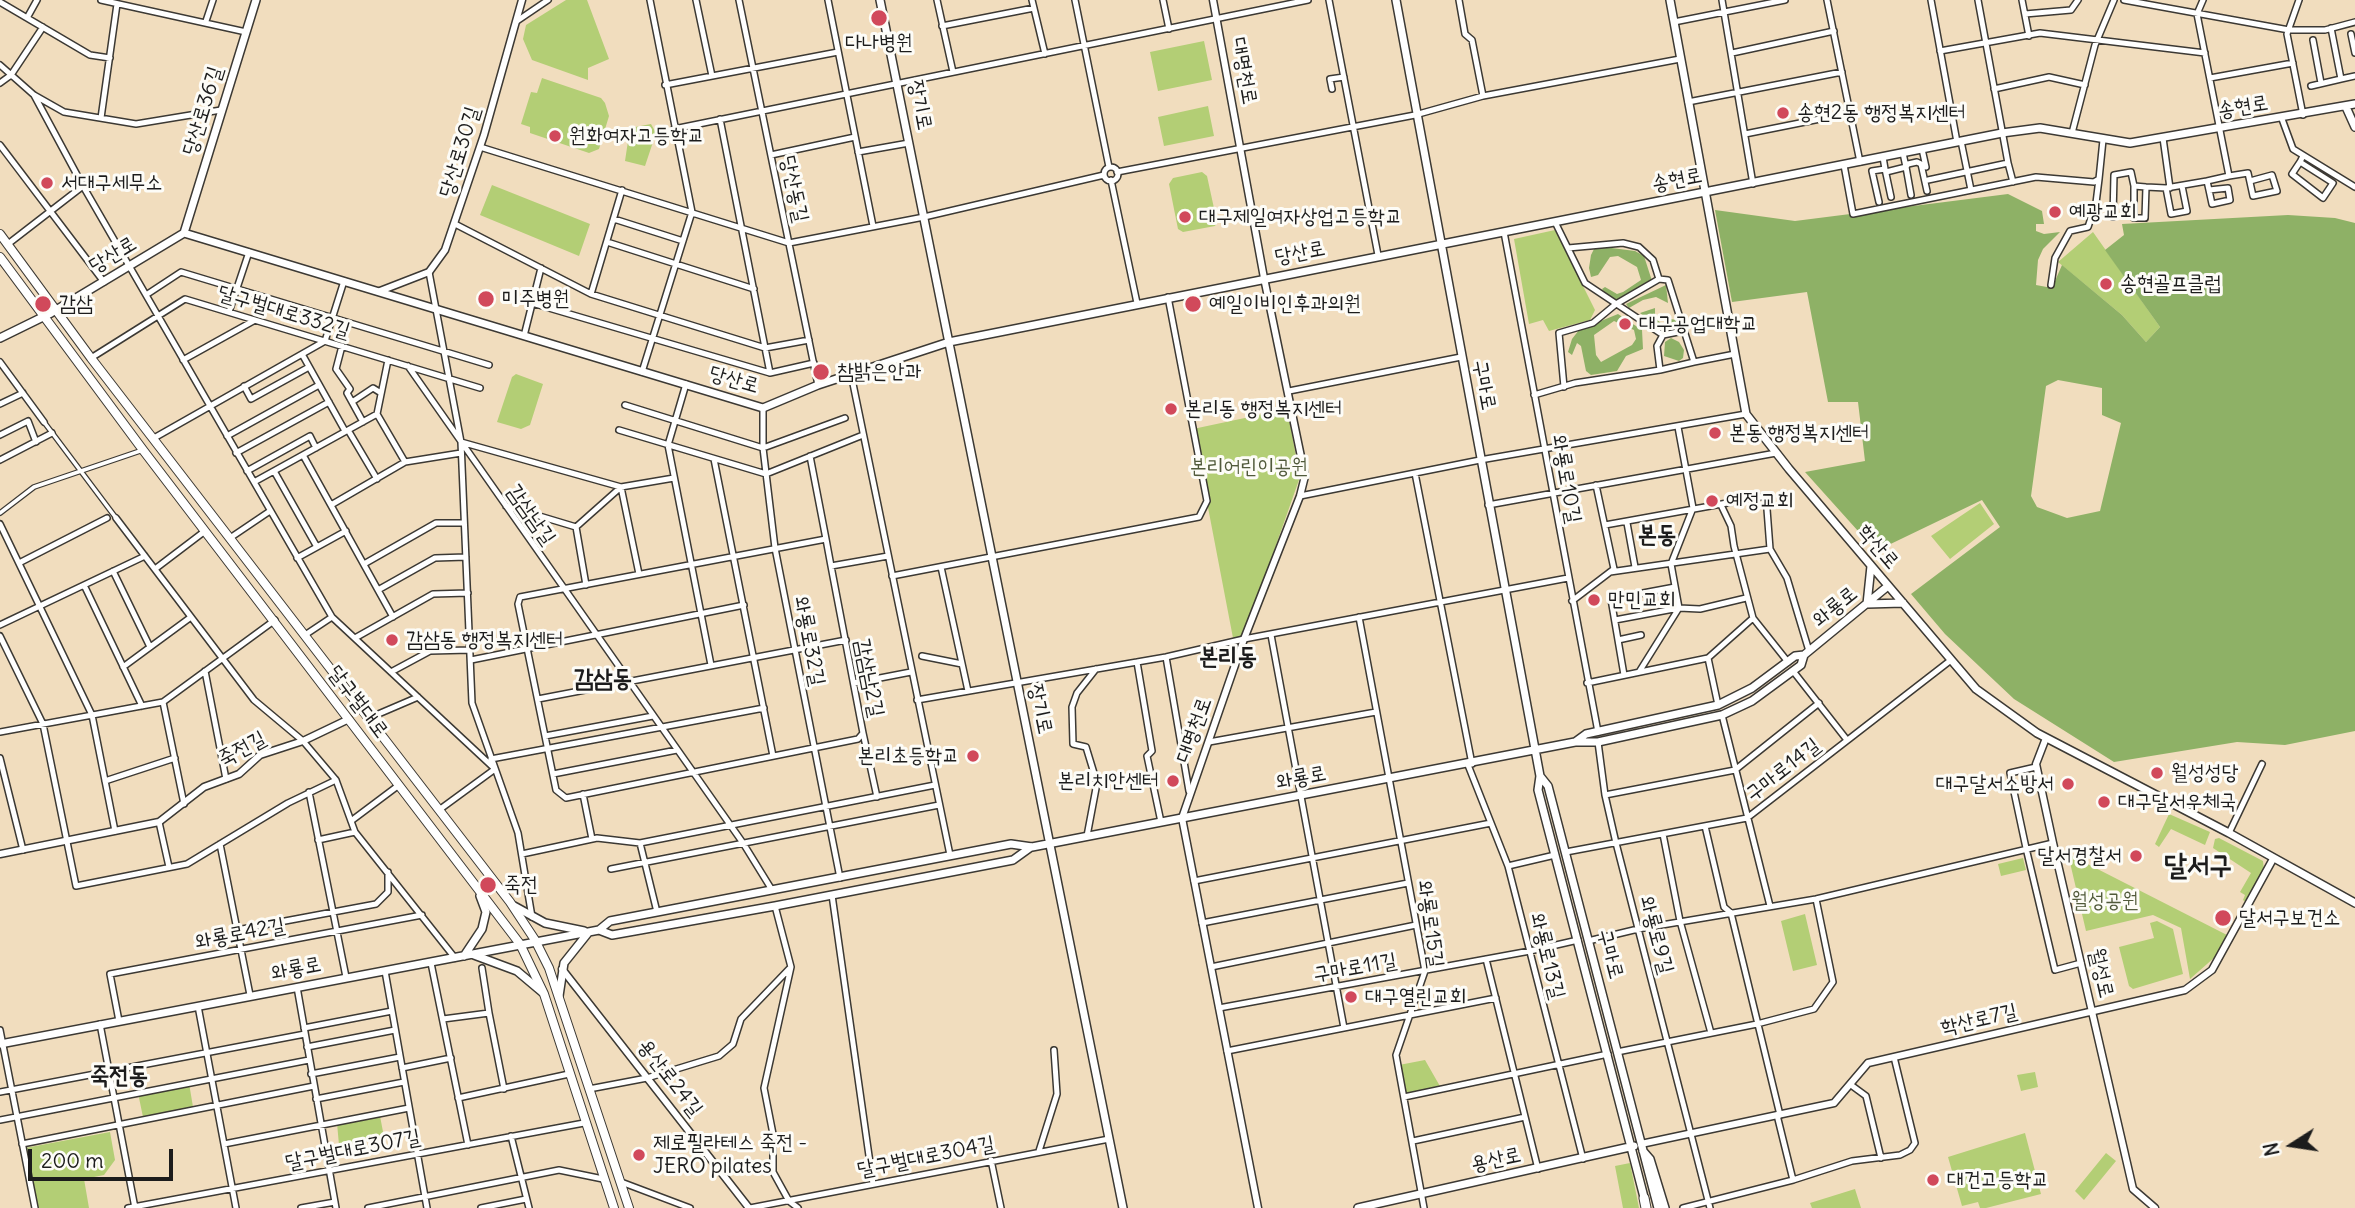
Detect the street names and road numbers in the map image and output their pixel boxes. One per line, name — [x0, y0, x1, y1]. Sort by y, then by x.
street label: 대명천로 — [1226, 36, 1262, 106]
street label: 당산로36길 — [178, 63, 228, 159]
street label: 장기로 — [903, 78, 937, 132]
street label: 송현로 — [2216, 91, 2270, 123]
street label: 당산로30길 — [434, 104, 486, 200]
street label: 당산동길 — [775, 153, 813, 225]
street label: 송현로 — [1650, 163, 1704, 197]
street label: 당산로 — [85, 231, 141, 279]
street label: 당산로 — [1273, 236, 1327, 270]
street label: 달구벌대로332길 — [215, 280, 353, 344]
street label: 구마로 — [1467, 358, 1501, 412]
street label: 당산로 — [706, 361, 762, 399]
street label: 와룡로10길 — [1546, 433, 1586, 525]
street label: 감삼남길 — [501, 480, 561, 550]
street label: 학산로 — [1852, 520, 1904, 574]
street label: 와룡로 — [1807, 581, 1863, 633]
street label: 와룡로32길 — [788, 594, 830, 688]
street label: 감삼남2길 — [849, 637, 889, 719]
street label: 달구벌대로 — [323, 661, 393, 743]
street label: 장기로 — [1022, 682, 1058, 736]
street label: 대명천로 — [1171, 694, 1217, 766]
street label: 죽전길 — [214, 726, 270, 772]
street label: 구마로14길 — [1741, 733, 1825, 807]
street label: 와룡로 — [1274, 761, 1328, 795]
street label: 와룡로15길 — [1411, 879, 1449, 969]
street label: 와룡로9길 — [1634, 893, 1678, 977]
street label: 와룡로13길 — [1524, 910, 1570, 1002]
street label: 와룡로42길 — [193, 913, 287, 955]
street label: 구마로 — [1591, 926, 1629, 982]
street label: 월성로 — [2083, 945, 2119, 1001]
street label: 구마로11길 — [1311, 948, 1399, 988]
street label: 와룡로 — [269, 952, 323, 986]
street label: 학산로7길 — [1938, 999, 2020, 1041]
street label: 용산로24길 — [632, 1034, 708, 1122]
street label: 달구벌대로307길 — [283, 1125, 423, 1175]
street label: 달구벌대로304길 — [855, 1131, 997, 1183]
street label: 용산로 — [1469, 1142, 1523, 1178]

